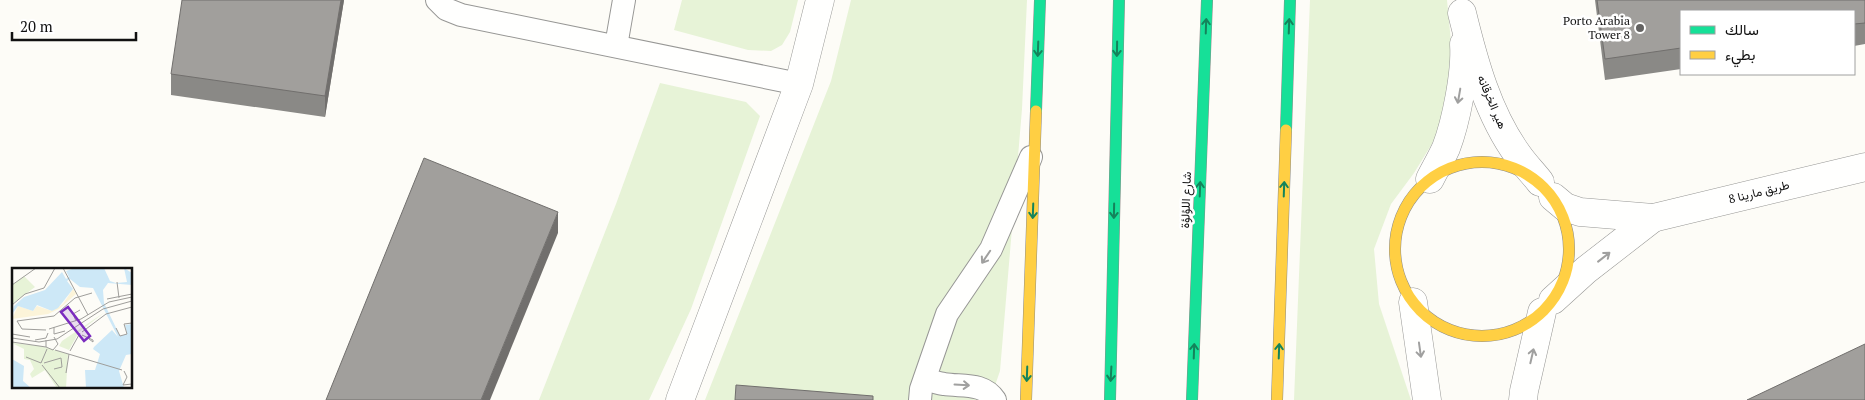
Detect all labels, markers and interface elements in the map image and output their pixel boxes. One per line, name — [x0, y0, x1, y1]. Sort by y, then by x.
scale bar — [12, 10, 136, 42]
legend — [1680, 10, 1855, 75]
place label: Porto Arabia Tower 8 — [1563, 13, 1630, 42]
text: 20 m — [20, 16, 53, 36]
one-way arrow — [1201, 19, 1211, 35]
one-way arrow — [1284, 19, 1294, 35]
text: سالك — [1725, 19, 1759, 39]
marker: Porto Arabia Tower 8 — [1634, 22, 1646, 34]
one-way arrow — [1033, 40, 1043, 56]
one-way arrow — [1112, 40, 1122, 56]
text: بطيء — [1725, 44, 1755, 68]
street label: هير الخرقانه — [1473, 73, 1511, 131]
one-way arrow — [1453, 88, 1463, 104]
street label: شارع اللؤلؤة — [1177, 171, 1196, 229]
street label: طريق مارينا 8 — [1727, 177, 1791, 207]
one-way arrow — [1195, 181, 1205, 198]
one-way arrow — [1279, 181, 1289, 198]
one-way arrow — [1028, 202, 1038, 219]
one-way arrow — [1109, 202, 1119, 219]
one-way arrow — [981, 249, 991, 263]
one-way arrow — [1597, 252, 1611, 262]
inset map — [12, 268, 132, 388]
one-way arrow — [1415, 342, 1425, 358]
one-way arrow — [1190, 344, 1199, 360]
one-way arrow — [1274, 344, 1283, 360]
one-way arrow — [1528, 348, 1537, 364]
one-way arrow — [1022, 365, 1032, 381]
one-way arrow — [1106, 365, 1116, 381]
one-way arrow — [954, 380, 970, 390]

